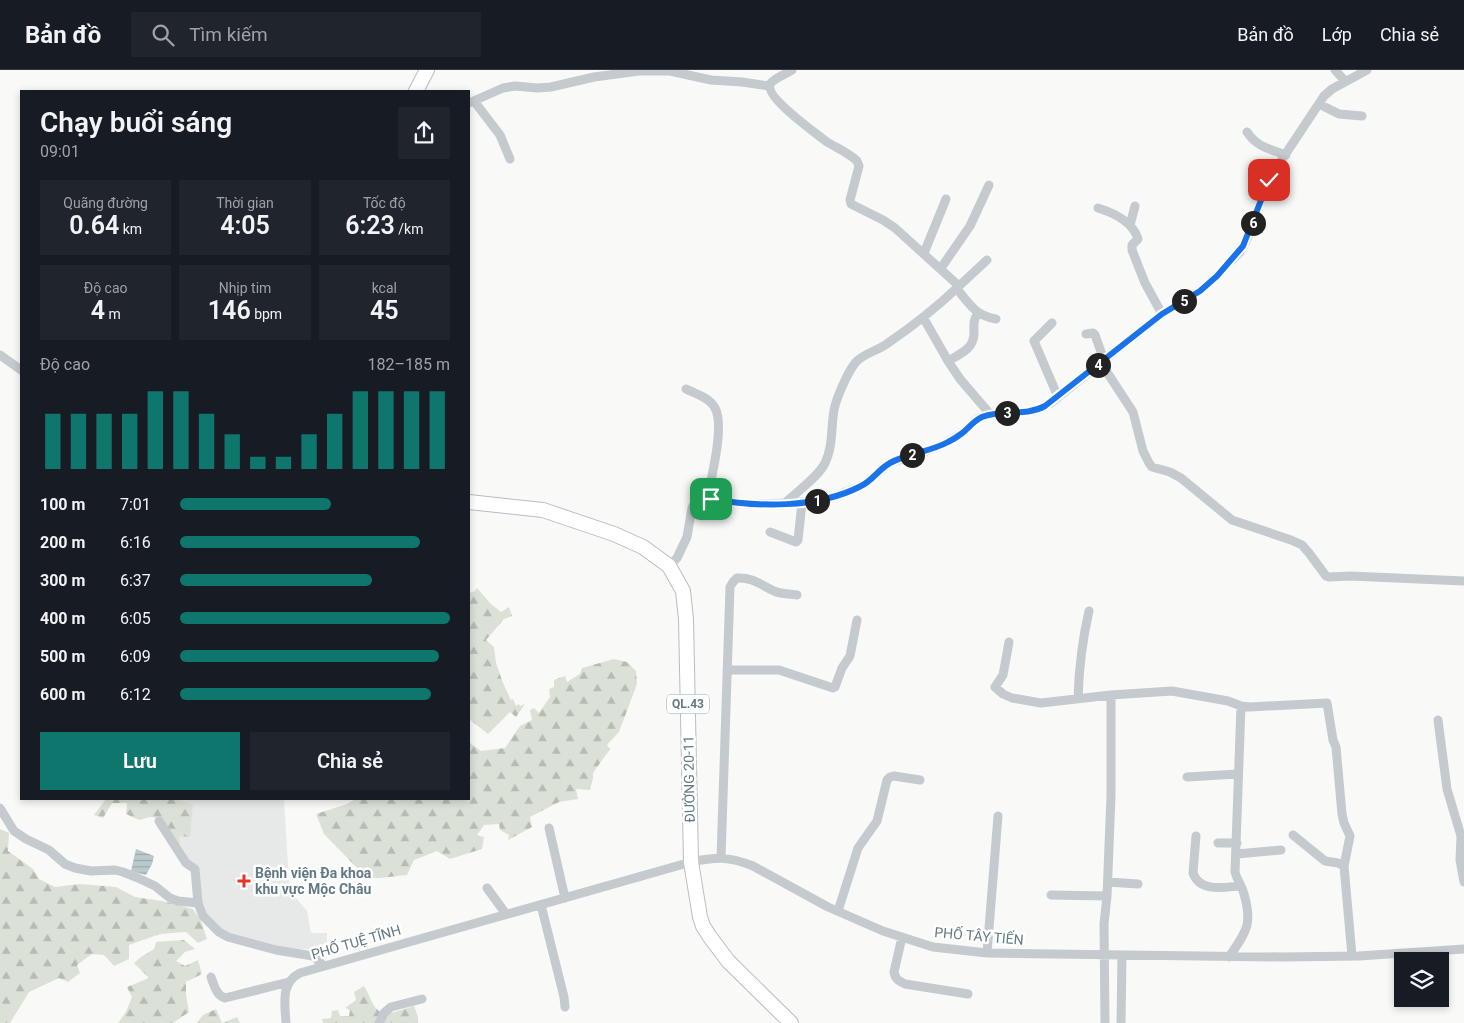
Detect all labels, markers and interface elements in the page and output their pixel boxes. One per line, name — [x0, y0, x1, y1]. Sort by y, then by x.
search box — [131, 12, 481, 57]
text: Bản đồ — [25, 21, 101, 49]
icon: search — [149, 21, 177, 49]
text: Tìm kiếm — [189, 23, 268, 46]
text: Bản đồ — [1237, 24, 1294, 45]
text: Lớp — [1322, 24, 1352, 45]
text: Chia sẻ — [1380, 24, 1439, 45]
text: Chạy buổi sáng — [40, 106, 232, 139]
button: share — [398, 107, 450, 159]
text: 09:01 — [40, 142, 80, 161]
pin — [1248, 159, 1290, 201]
icon: check — [1255, 166, 1283, 194]
text: Quãng đường — [63, 195, 148, 211]
text: Thời gian — [216, 195, 274, 211]
text: Tốc độ — [363, 195, 406, 211]
pin: 6 — [1240, 210, 1266, 236]
text: 0.64 — [69, 211, 119, 240]
text: 4:05 — [220, 211, 270, 240]
text: 6:23 — [345, 211, 395, 240]
text: 6 — [1249, 215, 1258, 231]
text: km — [119, 221, 142, 237]
text: /km — [395, 221, 423, 237]
text: Độ cao — [84, 280, 128, 296]
text: Nhịp tim — [219, 280, 271, 296]
text: kcal — [372, 280, 397, 296]
pin: 5 — [1172, 288, 1196, 314]
text: 5 — [1180, 293, 1189, 309]
text: 4 — [91, 296, 105, 325]
text: 146 — [208, 296, 251, 325]
text: 45 — [370, 296, 399, 325]
text: m — [105, 306, 121, 322]
text: bpm — [251, 306, 282, 322]
pin: 4 — [1086, 352, 1110, 378]
text: Độ cao — [40, 355, 90, 374]
text: 182–185 m — [368, 355, 450, 374]
text: 4 — [1094, 357, 1103, 373]
pin: 3 — [994, 400, 1020, 426]
text: 3 — [1003, 405, 1012, 421]
pin: 2 — [900, 442, 924, 468]
text: 2 — [908, 447, 917, 463]
pin — [690, 478, 732, 520]
icon: arrive — [697, 485, 725, 513]
pin: 1 — [804, 488, 830, 514]
text: 1 — [813, 493, 822, 509]
text: 100 m — [40, 495, 85, 514]
text: 7:01 — [120, 495, 151, 514]
text: 200 m — [40, 533, 85, 552]
text: 6:16 — [120, 533, 151, 552]
text: 300 m — [40, 571, 85, 590]
text: 6:37 — [120, 571, 151, 590]
text: 400 m — [40, 609, 85, 628]
text: 6:05 — [120, 609, 151, 628]
text: 500 m — [40, 647, 85, 666]
text: 6:09 — [120, 647, 151, 666]
text: 600 m — [40, 685, 85, 704]
text: 6:12 — [120, 685, 151, 704]
road number: QL.43 — [667, 694, 709, 714]
button: Lưu — [40, 732, 240, 790]
button: Chia sẻ — [250, 732, 450, 790]
street label: ĐƯỜNG 20-11 — [679, 735, 698, 823]
place label: Bệnh viện Đa khoa khu vực Mộc Châu — [255, 865, 372, 897]
marker: Bệnh viện Đa khoa khu vực Mộc Châu — [237, 874, 251, 888]
street label: PHỐ TUỆ TĨNH — [309, 920, 403, 962]
street label: PHỐ TÂY TIẾN — [934, 922, 1025, 948]
map controls — [1394, 952, 1449, 1007]
button: layers — [1394, 952, 1449, 1007]

